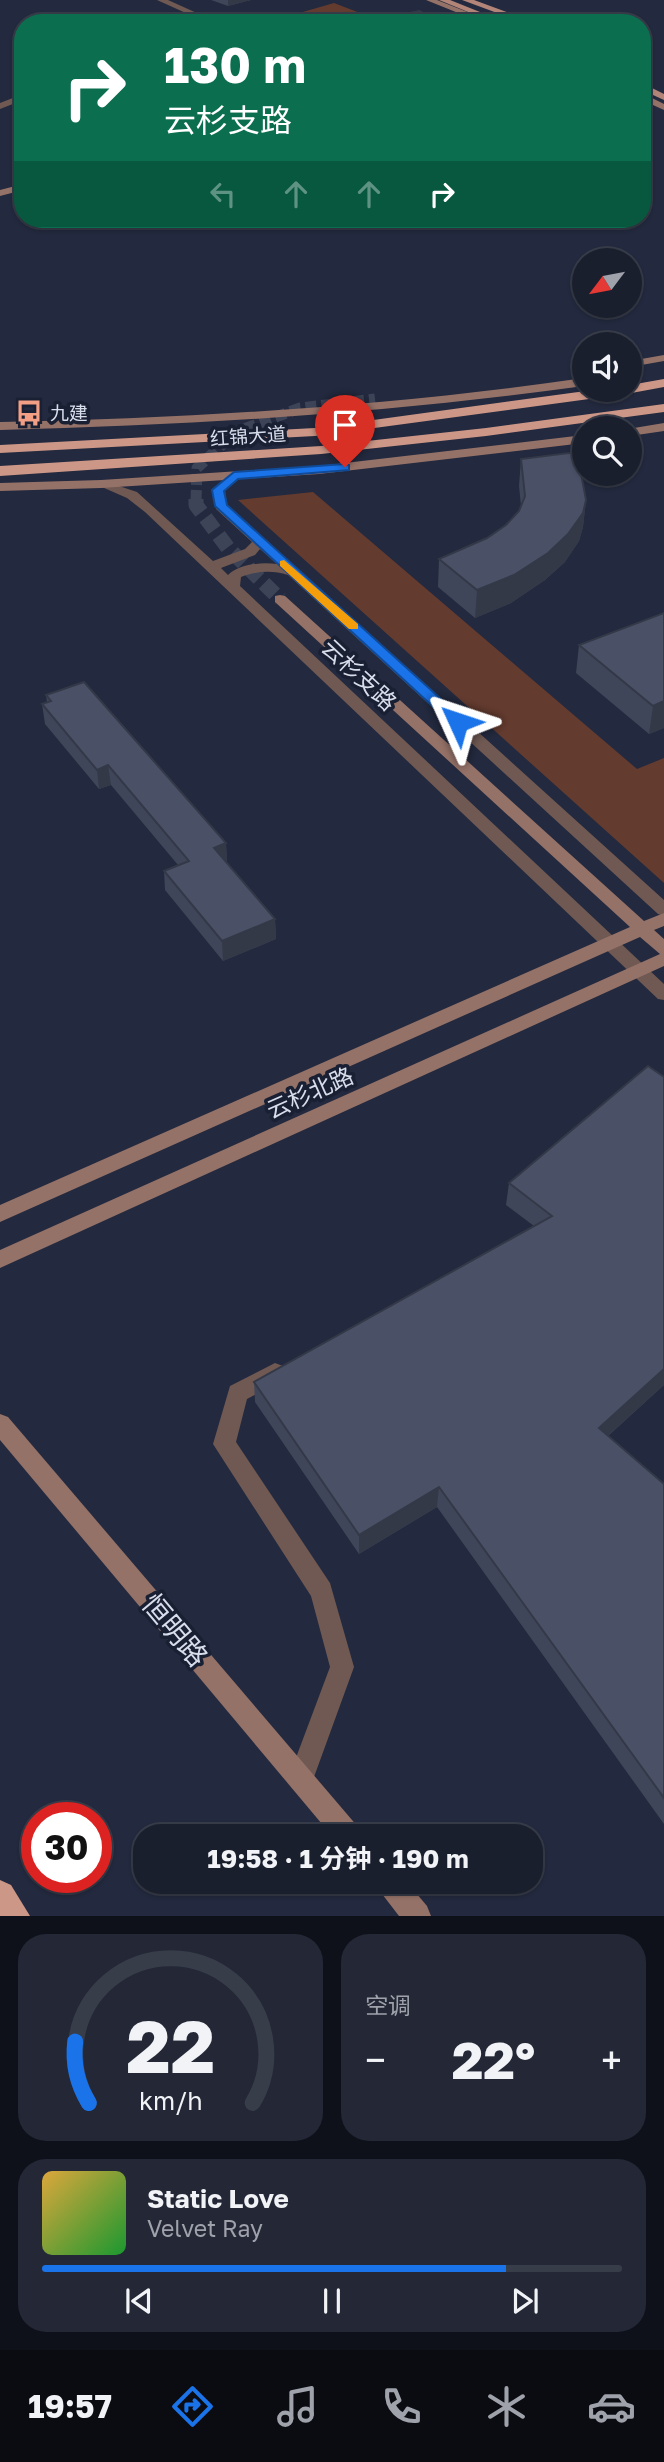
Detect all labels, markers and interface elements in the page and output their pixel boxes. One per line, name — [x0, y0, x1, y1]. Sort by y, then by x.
text: 130 m — [164, 35, 306, 94]
icon: right — [49, 42, 140, 133]
text: 云杉支路 — [164, 101, 292, 139]
icon: left — [204, 175, 242, 213]
icon: ahead — [277, 175, 315, 213]
icon: ahead — [350, 175, 388, 213]
icon: right — [423, 175, 461, 213]
north arrow — [572, 248, 642, 318]
map controls — [572, 248, 642, 486]
button: sound — [572, 332, 642, 402]
pin — [315, 395, 375, 467]
bus stop icon: 九建 — [14, 398, 44, 428]
place label: 九建 — [50, 401, 88, 424]
icon: arrive — [326, 406, 364, 444]
button: search — [572, 416, 642, 486]
street label: 红锦大道 — [209, 421, 287, 450]
street label: 云杉支路 — [316, 633, 403, 716]
position arrow — [421, 685, 495, 759]
street label: 云杉北路 — [262, 1061, 357, 1124]
street label: 恒明路 — [136, 1587, 215, 1672]
speed limit sign: 30 — [21, 1802, 112, 1893]
text: 19:58 · 1 分钟 · 190 m — [207, 1843, 469, 1874]
text: 空调 — [365, 1991, 411, 2019]
text: 22 — [126, 2003, 215, 2090]
text: 22° — [452, 2028, 535, 2090]
text: − — [365, 2037, 386, 2082]
text: + — [601, 2037, 622, 2082]
text: km/h — [139, 2085, 202, 2116]
text: Static Love — [147, 2183, 289, 2214]
text: Velvet Ray — [147, 2214, 263, 2242]
icon: previous — [120, 2282, 158, 2320]
icon: pause — [313, 2282, 351, 2320]
icon: next — [506, 2282, 544, 2320]
icon: directions — [168, 2382, 217, 2431]
icon: music — [273, 2382, 322, 2431]
icon: phone — [377, 2382, 426, 2431]
icon: climate — [482, 2382, 531, 2431]
icon: car — [587, 2382, 636, 2431]
text: 19:57 — [28, 2387, 112, 2425]

